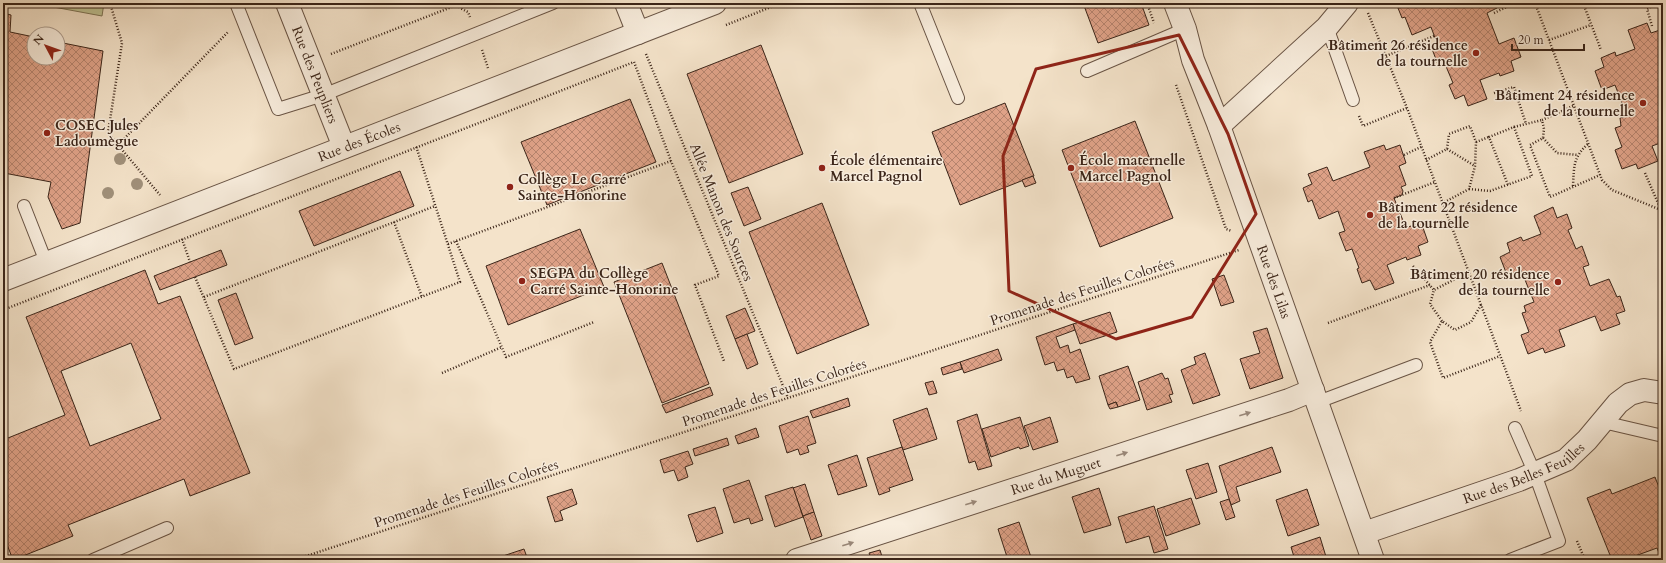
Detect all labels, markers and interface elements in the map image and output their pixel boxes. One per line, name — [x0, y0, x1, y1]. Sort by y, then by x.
street label: Rue des Peupliers — [287, 23, 343, 127]
north arrow — [26, 26, 66, 66]
scale bar — [1512, 26, 1584, 52]
text: N — [30, 31, 48, 48]
text: 20 m — [1518, 32, 1545, 48]
place label: Bâtiment 26 résidence de la tournelle — [1328, 36, 1468, 71]
marker: Bâtiment 26 résidence de la tournelle — [1471, 48, 1481, 58]
place label: Bâtiment 24 résidence de la tournelle — [1495, 86, 1635, 121]
marker: Bâtiment 24 résidence de la tournelle — [1638, 98, 1648, 108]
place label: COSEC Jules Ladoumègue — [55, 116, 139, 151]
street label: Rue des Écoles — [315, 117, 403, 167]
marker: COSEC Jules Ladoumègue — [42, 128, 52, 138]
street label: Allée Manon des Sources — [685, 140, 758, 284]
place label: École élémentaire Marcel Pagnol — [830, 150, 943, 186]
place label: École maternelle Marcel Pagnol — [1079, 150, 1185, 186]
marker: École élémentaire Marcel Pagnol — [817, 163, 827, 173]
marker: École maternelle Marcel Pagnol — [1066, 163, 1076, 173]
place label: Collège Le Carré Sainte-Honorine — [518, 170, 627, 205]
marker: Collège Le Carré Sainte-Honorine — [505, 182, 515, 192]
place label: Bâtiment 22 résidence de la tournelle — [1378, 198, 1518, 233]
marker: Bâtiment 22 résidence de la tournelle — [1365, 210, 1375, 220]
street label: Rue des Lilas — [1252, 243, 1296, 321]
street label: Promenade des Feuilles Colorées — [988, 253, 1177, 330]
place label: SEGPA du Collège Carré Sainte-Honorine — [530, 264, 679, 299]
place label: Bâtiment 20 résidence de la tournelle — [1410, 265, 1550, 300]
marker: SEGPA du Collège Carré Sainte-Honorine — [517, 276, 527, 286]
marker: Bâtiment 20 résidence de la tournelle — [1553, 277, 1563, 287]
street label: Promenade des Feuilles Colorées — [680, 354, 869, 431]
one-way arrow — [1239, 411, 1251, 417]
street label: Rue des Belles Feuilles — [1461, 438, 1589, 508]
one-way arrow — [1116, 451, 1128, 457]
street label: Rue du Muguet — [1008, 453, 1104, 500]
street label: Promenade des Feuilles Colorées — [372, 455, 561, 532]
one-way arrow — [966, 500, 978, 506]
one-way arrow — [842, 540, 854, 546]

